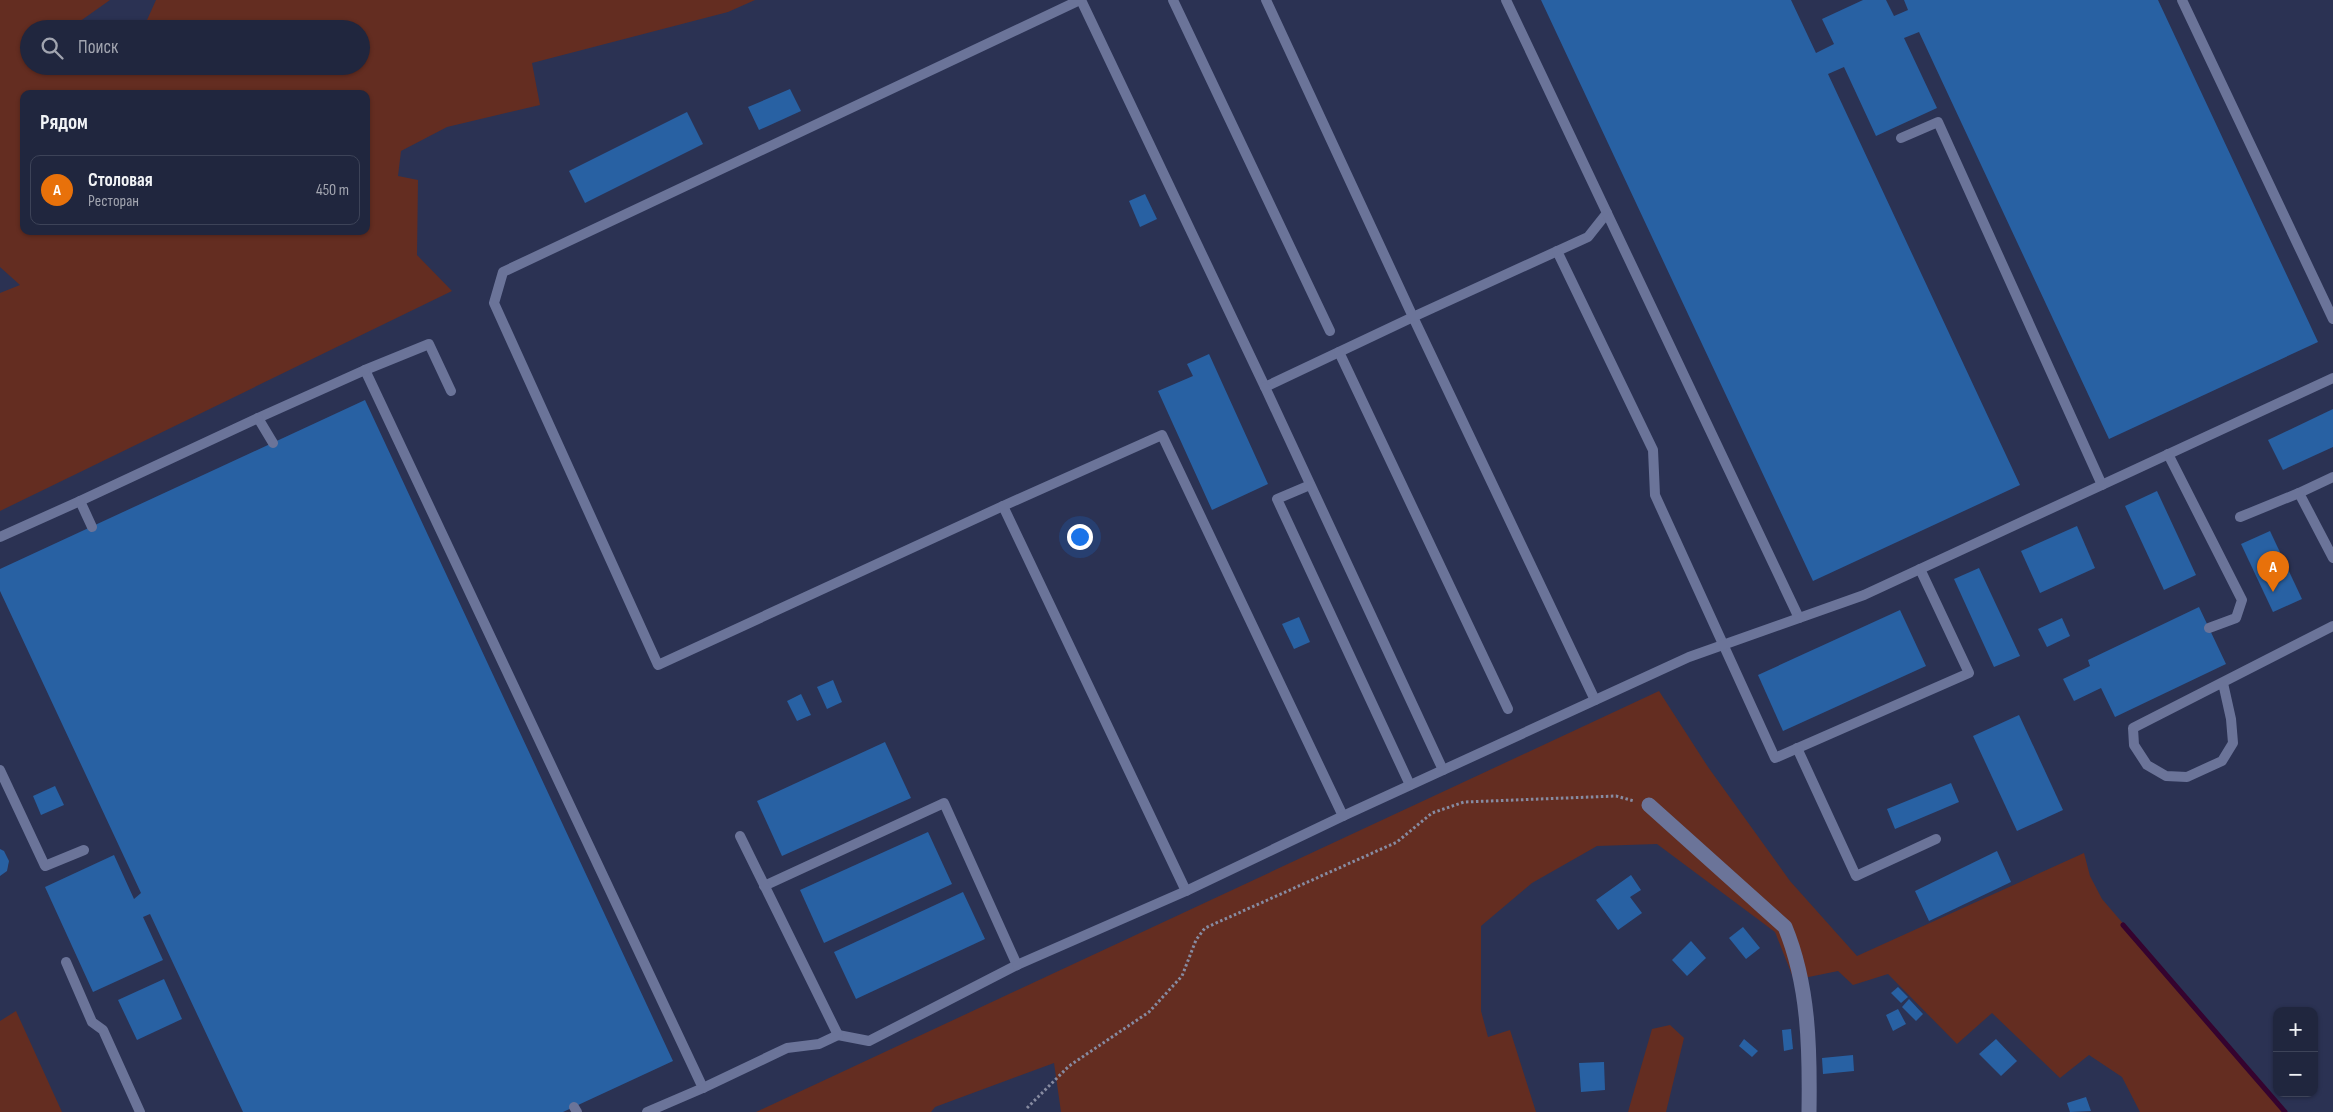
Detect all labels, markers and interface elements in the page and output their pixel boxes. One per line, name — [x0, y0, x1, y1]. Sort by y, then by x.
search box — [20, 20, 370, 75]
icon: search — [38, 34, 66, 62]
text: Поиск — [78, 36, 118, 59]
text: Рядом — [40, 110, 88, 135]
text: Столовая — [88, 169, 153, 192]
text: A — [53, 181, 61, 200]
text: 450 m — [316, 181, 349, 200]
text: Ресторан — [88, 192, 139, 211]
your location — [1067, 524, 1093, 550]
pin: A — [2257, 551, 2289, 592]
map controls — [2273, 1007, 2318, 1097]
button: + — [2273, 1007, 2318, 1052]
button: − — [2273, 1052, 2318, 1097]

